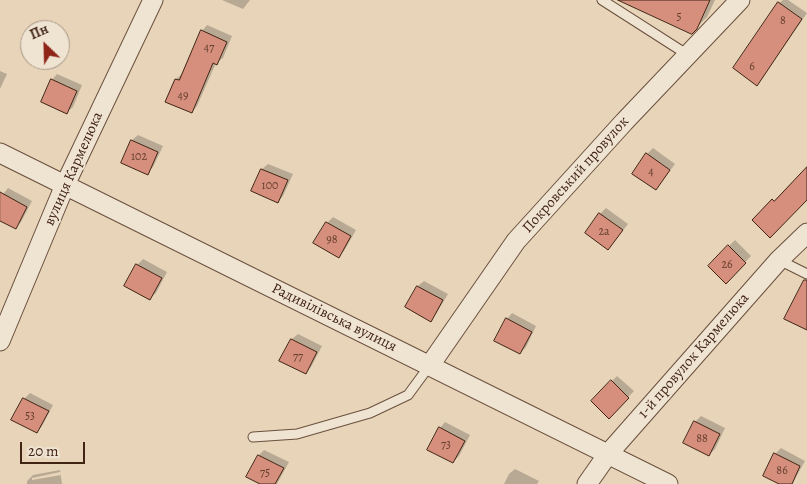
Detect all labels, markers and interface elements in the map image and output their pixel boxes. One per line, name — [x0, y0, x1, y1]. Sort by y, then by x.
house number: 5 — [676, 10, 682, 24]
house number: 8 — [780, 14, 786, 28]
text: Пн — [27, 19, 51, 44]
north arrow — [20, 20, 70, 70]
house number: 47 — [204, 41, 214, 55]
house number: 6 — [749, 60, 755, 74]
house number: 49 — [178, 89, 188, 103]
street label: вулиця Кармелюка — [41, 109, 107, 229]
street label: Покровський провулок — [519, 113, 633, 237]
house number: 102 — [131, 150, 147, 164]
house number: 4 — [648, 165, 654, 179]
house number: 100 — [262, 179, 278, 193]
house number: 2а — [598, 225, 610, 239]
house number: 98 — [326, 233, 338, 247]
house number: 26 — [721, 258, 733, 272]
street label: Радивілівська вулиця — [268, 280, 400, 356]
street label: 1-й провулок Кармелюка — [635, 290, 753, 422]
house number: 77 — [293, 350, 303, 364]
house number: 53 — [25, 409, 35, 423]
scale bar — [22, 432, 88, 464]
house number: 88 — [696, 432, 708, 446]
house number: 73 — [441, 438, 451, 452]
text: 20 m — [28, 441, 59, 461]
house number: 86 — [776, 464, 788, 478]
house number: 75 — [260, 466, 270, 480]

